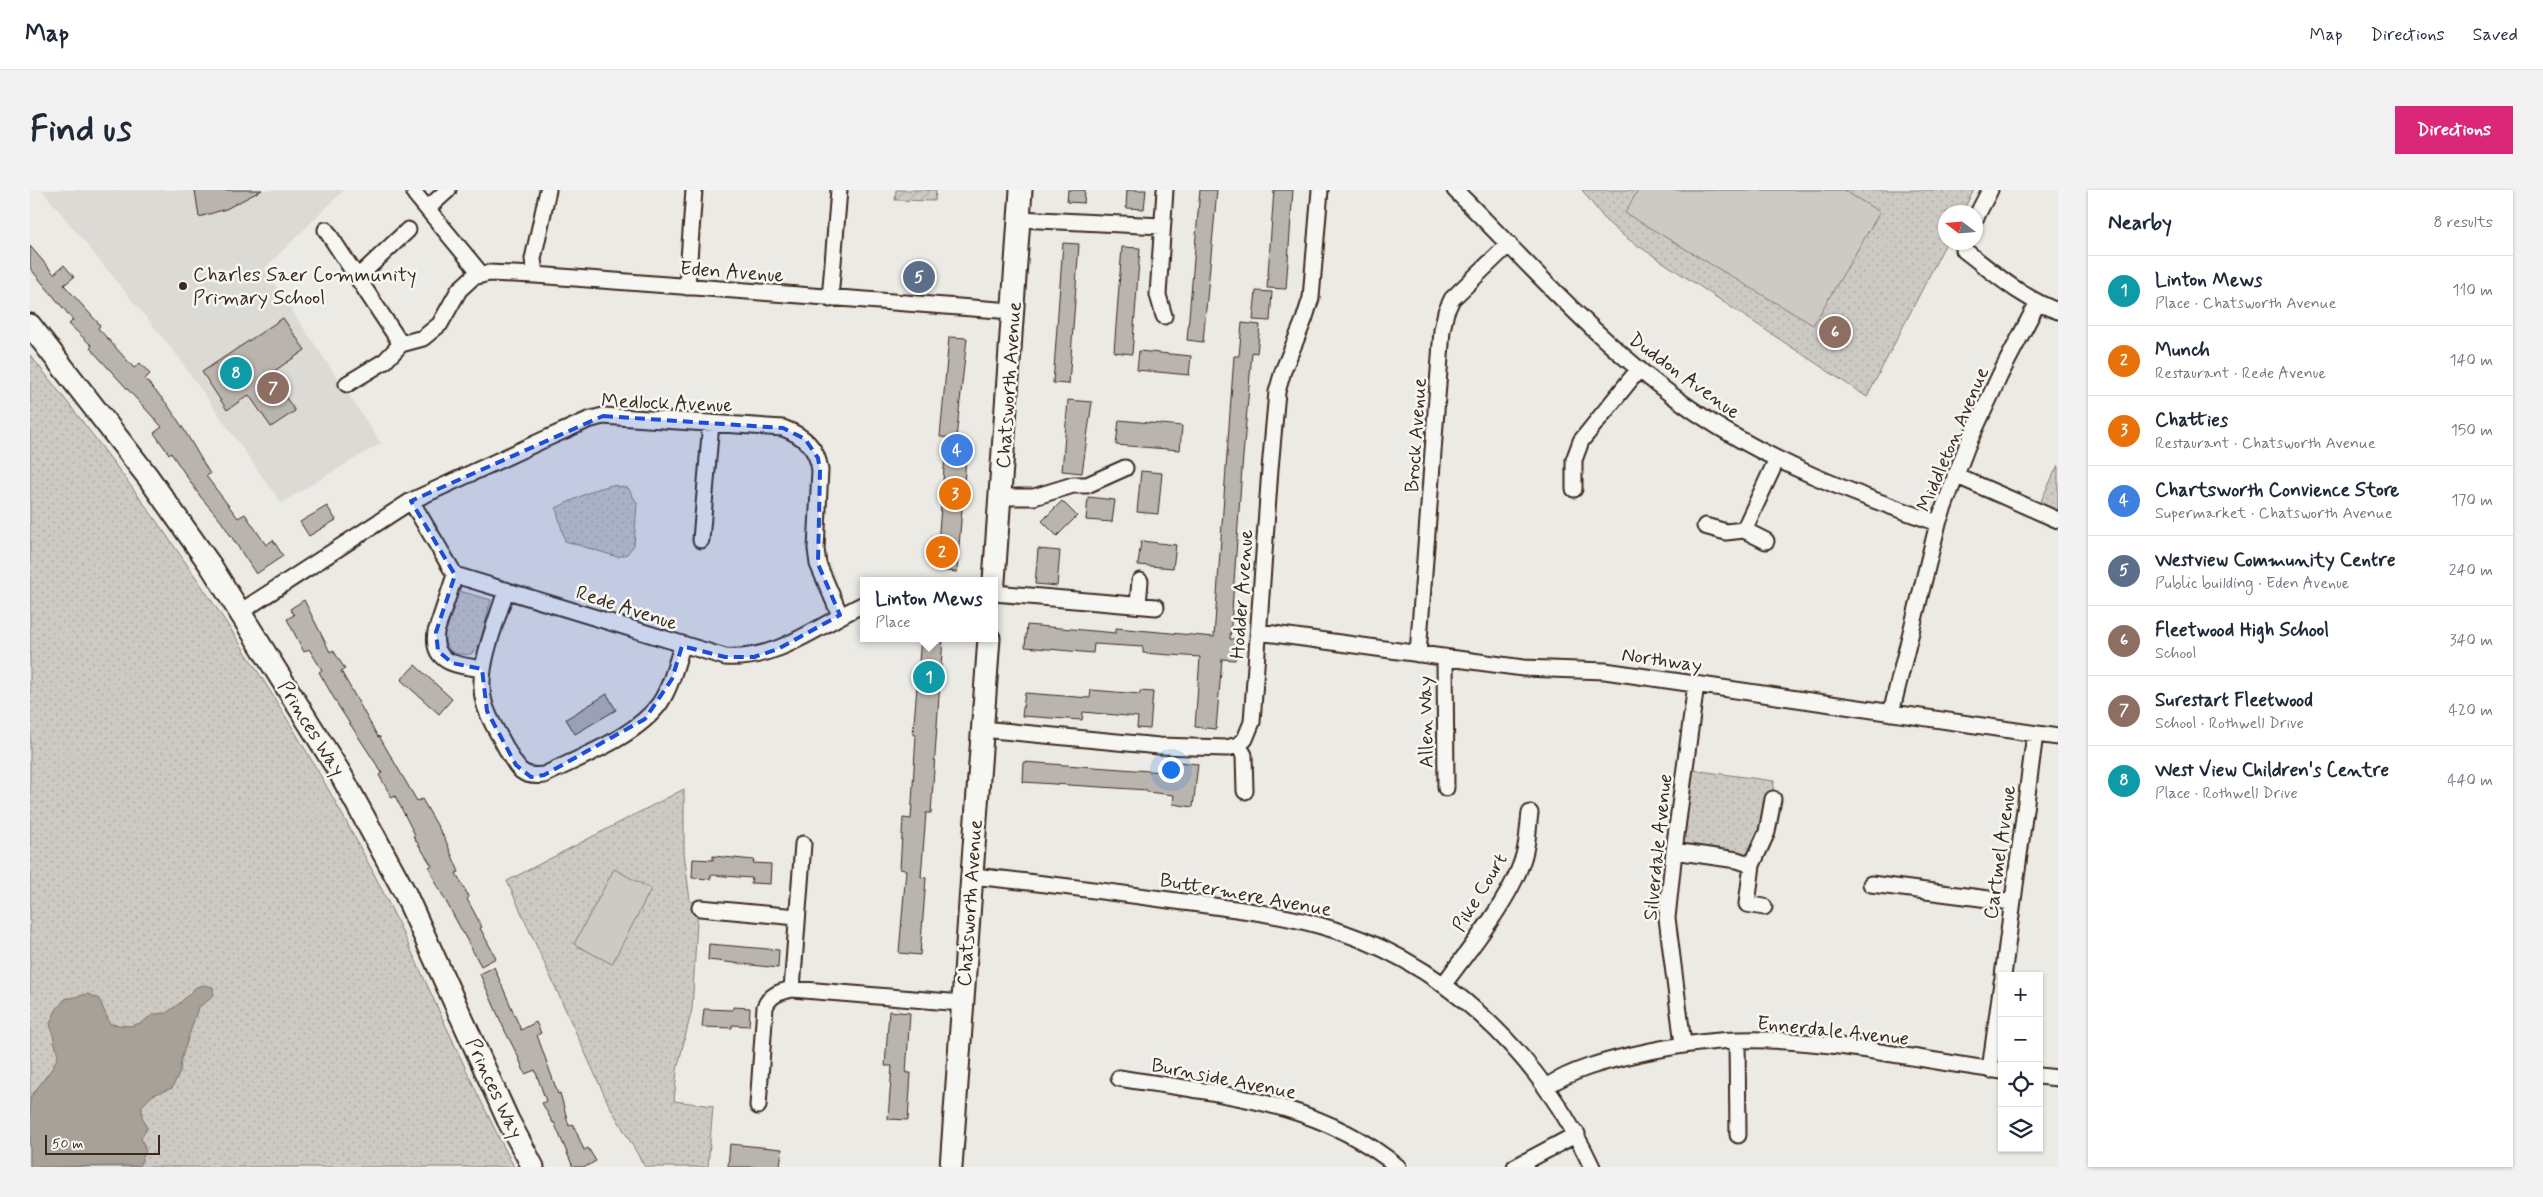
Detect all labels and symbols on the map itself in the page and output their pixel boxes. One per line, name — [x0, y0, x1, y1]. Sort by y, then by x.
north arrow — [1938, 205, 1983, 250]
street label: Eden Avenue — [679, 255, 785, 290]
pin: 5 — [903, 258, 935, 296]
place label: Charles Saer Community Primary School — [193, 262, 417, 312]
marker: Charles Saer Community Primary School — [177, 280, 189, 292]
street label: Chatsworth Avenue — [990, 301, 1029, 470]
pin: 6 — [1819, 313, 1851, 351]
street label: Duddon Avenue — [1623, 327, 1745, 426]
pin: 8 — [220, 354, 252, 392]
street label: Middleton Avenue — [1911, 363, 1996, 516]
pin: 7 — [257, 369, 289, 407]
street label: Brock Avenue — [1399, 377, 1434, 493]
street label: Medlock Avenue — [601, 388, 733, 419]
pin: 4 — [941, 431, 973, 469]
pin: 3 — [939, 475, 971, 513]
street label: Hodder Avenue — [1225, 529, 1260, 660]
pin: 2 — [926, 533, 958, 571]
street label: Rede Avenue — [572, 579, 681, 638]
street label: Northway — [1620, 641, 1704, 679]
pin: 1 — [913, 658, 945, 696]
street label: Princes Way — [271, 676, 351, 782]
street label: Allen Way — [1412, 676, 1441, 768]
your location — [1158, 757, 1184, 783]
street label: Silverdale Avenue — [1637, 772, 1680, 922]
street label: Cartmel Avenue — [1978, 783, 2023, 921]
street label: Chatsworth Avenue — [951, 819, 990, 988]
street label: Pike Court — [1446, 848, 1514, 937]
street label: Buttermere Avenue — [1158, 867, 1334, 924]
street label: Ennerdale Avenue — [1756, 1010, 1910, 1053]
street label: Princes Way — [459, 1034, 529, 1143]
street label: Burnside Avenue — [1149, 1052, 1299, 1107]
scale bar — [45, 1132, 160, 1155]

